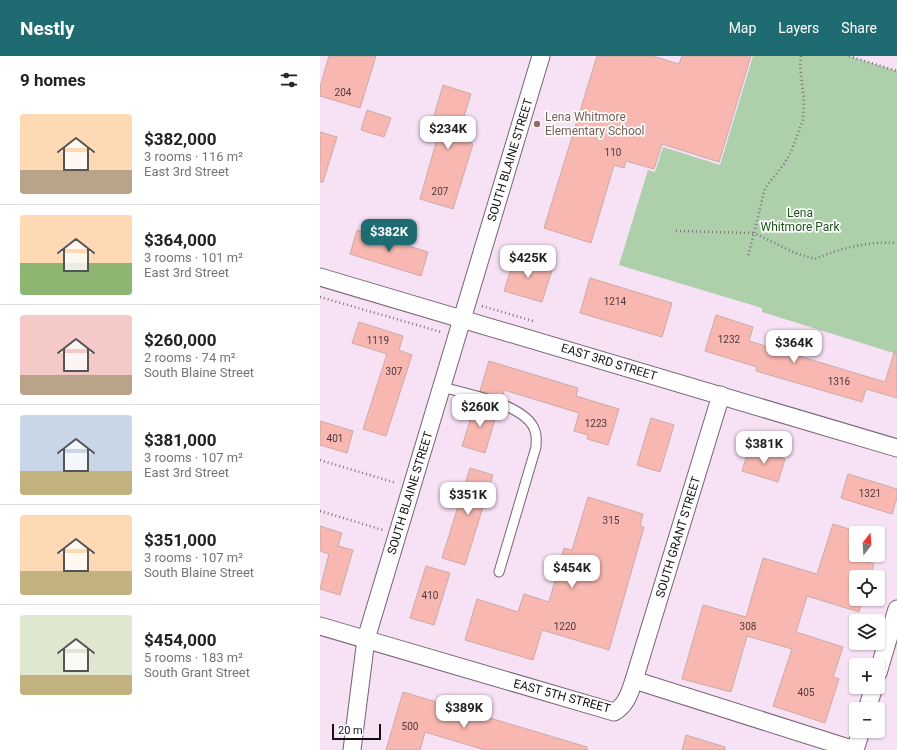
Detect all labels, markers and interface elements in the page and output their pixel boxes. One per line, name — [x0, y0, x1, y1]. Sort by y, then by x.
text: Nestly — [20, 17, 74, 40]
text: Map — [729, 20, 756, 36]
text: Layers — [778, 20, 819, 36]
text: Share — [841, 20, 877, 36]
icon: filters — [278, 69, 300, 91]
text: 9 homes — [20, 70, 86, 90]
house number: 204 — [335, 87, 352, 98]
street label: SOUTH BLAINE STREET — [485, 97, 535, 223]
place label: Lena Whitmore Elementary School — [545, 110, 645, 138]
pin: $234K — [420, 116, 476, 150]
marker: Lena Whitmore Elementary School — [532, 119, 542, 129]
text: $234K — [429, 121, 467, 136]
text: $382,000 — [144, 129, 216, 149]
icon: home — [52, 130, 100, 178]
house number: 110 — [605, 147, 622, 158]
text: 3 rooms · 116 m² — [144, 149, 243, 164]
text: East 3rd Street — [144, 164, 229, 179]
house number: 207 — [432, 186, 449, 197]
park label: Lena Whitmore Park — [761, 206, 840, 234]
pin: $382K — [361, 219, 417, 253]
text: $382K — [370, 224, 408, 239]
text: $364,000 — [144, 230, 216, 250]
icon: home — [52, 231, 100, 279]
pin: $425K — [500, 245, 556, 279]
text: 3 rooms · 101 m² — [144, 250, 243, 265]
text: $425K — [509, 250, 547, 265]
text: East 3rd Street — [144, 265, 229, 280]
house number: 1214 — [604, 296, 627, 307]
text: $260,000 — [144, 330, 216, 350]
pin: $364K — [766, 330, 822, 364]
icon: home — [52, 331, 100, 379]
house number: 1232 — [718, 334, 741, 345]
house number: 1119 — [367, 335, 389, 346]
text: $364K — [775, 335, 813, 350]
street label: EAST 3RD STREET — [559, 341, 659, 383]
text: 2 rooms · 74 m² — [144, 350, 236, 365]
text: South Blaine Street — [144, 365, 254, 380]
house number: 307 — [386, 366, 403, 377]
house number: 1316 — [828, 376, 851, 387]
pin: $260K — [452, 394, 508, 428]
text: $260K — [461, 399, 499, 414]
house number: 1223 — [585, 418, 607, 429]
text: $381,000 — [144, 430, 216, 450]
street label: SOUTH BLAINE STREET — [385, 430, 435, 556]
icon: home — [52, 431, 100, 479]
pin: $381K — [736, 431, 792, 465]
house number: 401 — [327, 433, 343, 444]
text: $381K — [745, 436, 783, 451]
text: 3 rooms · 107 m² — [144, 450, 243, 465]
text: East 3rd Street — [144, 465, 229, 480]
street label: SOUTH GRANT STREET — [653, 475, 703, 599]
pin: $351K — [440, 482, 496, 516]
text: $351K — [449, 487, 487, 502]
house number: 1321 — [859, 488, 881, 499]
house number: 315 — [603, 515, 620, 526]
north arrow — [849, 526, 885, 562]
map controls — [849, 526, 885, 738]
text: $351,000 — [144, 530, 216, 550]
icon: home — [52, 531, 100, 579]
text: 3 rooms · 107 m² — [144, 550, 243, 565]
pin: $454K — [544, 555, 600, 589]
text: $454K — [553, 560, 591, 575]
text: South Blaine Street — [144, 565, 254, 580]
button: locate — [849, 570, 885, 606]
house number: 410 — [422, 590, 439, 601]
button: layers — [849, 614, 885, 650]
house number: 1220 — [554, 621, 577, 632]
house number: 308 — [740, 621, 757, 632]
text: $454,000 — [144, 630, 216, 650]
icon: home — [52, 631, 100, 679]
text: 5 rooms · 183 m² — [144, 650, 243, 665]
button: + — [849, 658, 885, 694]
text: South Grant Street — [144, 665, 250, 680]
street label: EAST 5TH STREET — [512, 676, 612, 716]
house number: 405 — [798, 687, 815, 698]
pin: $389K — [436, 695, 492, 729]
text: $389K — [445, 700, 483, 715]
button: − — [849, 702, 885, 738]
house number: 500 — [402, 721, 419, 732]
scale bar — [332, 722, 381, 741]
text: 20 m — [338, 724, 363, 737]

